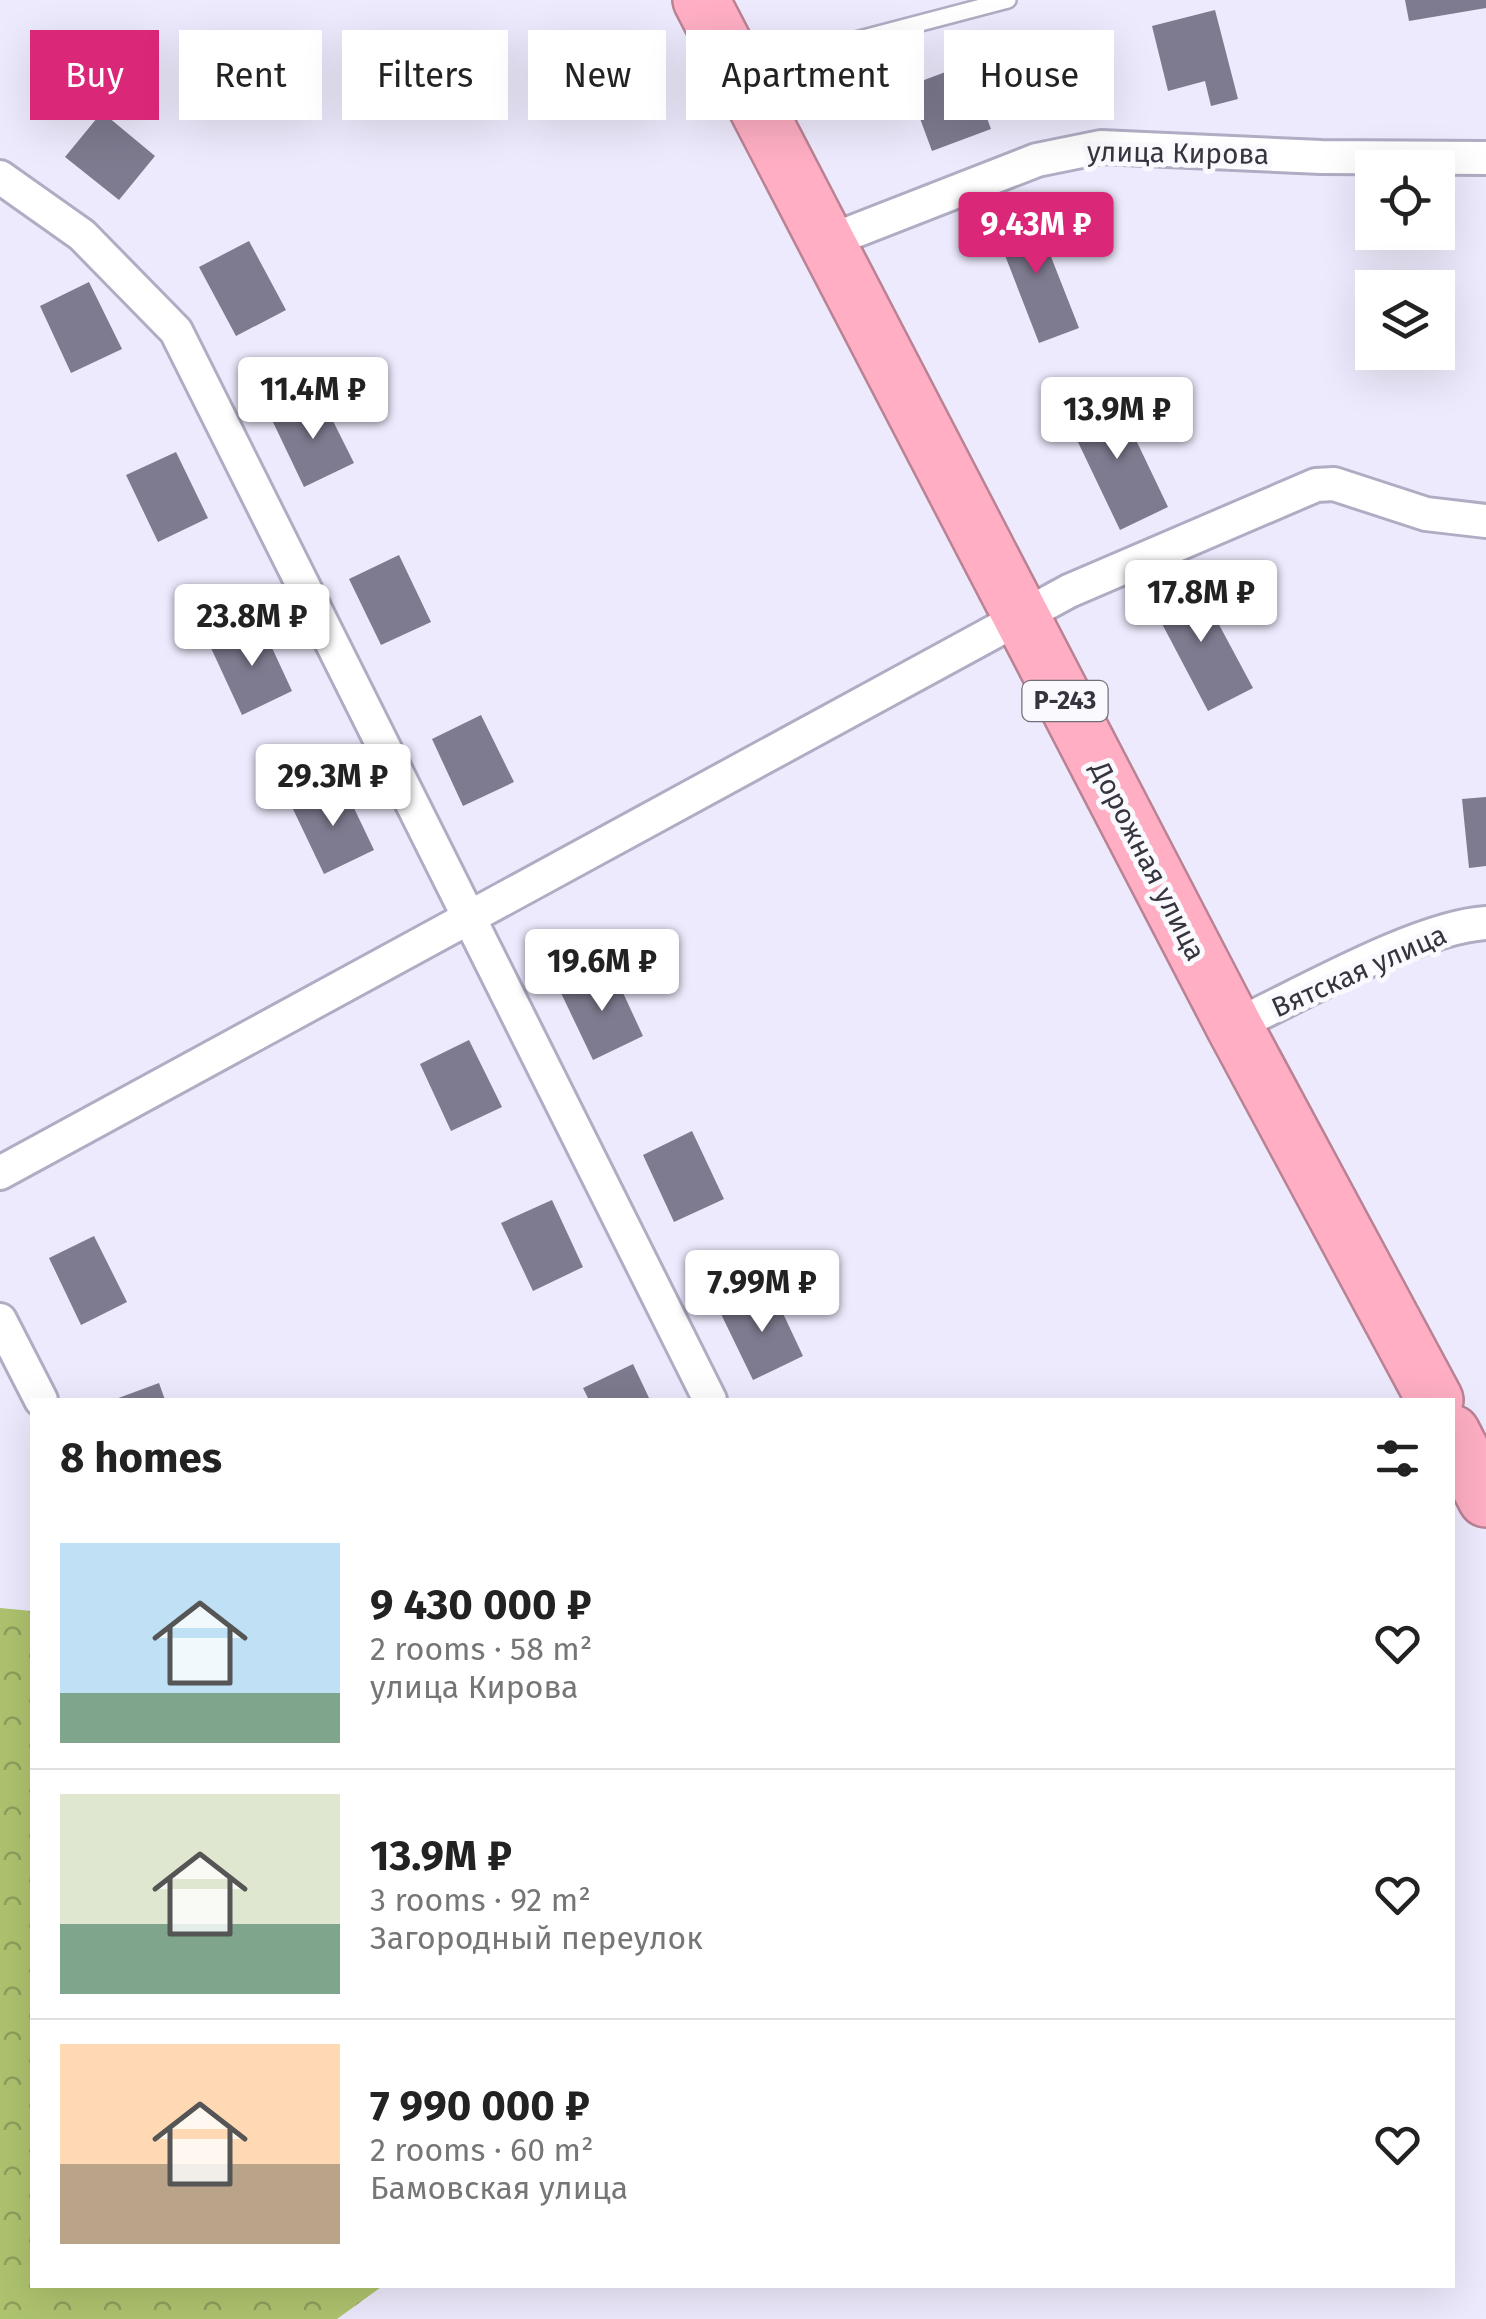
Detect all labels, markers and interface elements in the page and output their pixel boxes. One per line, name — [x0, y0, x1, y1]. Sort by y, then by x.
chip: Buy — [30, 30, 159, 120]
chip: Rent — [179, 30, 322, 120]
chip: Filters — [342, 30, 508, 120]
chip: New — [528, 30, 666, 120]
chip: Apartment — [686, 30, 924, 120]
chip: House — [944, 30, 1114, 120]
street label: улица Кирова — [1086, 135, 1270, 171]
map controls — [1355, 150, 1455, 370]
button: locate — [1355, 150, 1455, 250]
pin: 9.43M ₽ — [944, 192, 1128, 277]
text: 9.43M ₽ — [981, 205, 1091, 243]
button: layers — [1355, 270, 1455, 370]
pin: 11.4M ₽ — [221, 357, 405, 442]
text: 11.4M ₽ — [260, 370, 366, 408]
pin: 13.9M ₽ — [1025, 377, 1209, 462]
text: 13.9M ₽ — [1063, 390, 1171, 428]
pin: 17.8M ₽ — [1109, 560, 1293, 645]
text: 17.8M ₽ — [1147, 573, 1255, 611]
pin: 23.8M ₽ — [160, 584, 344, 669]
text: 23.8M ₽ — [196, 597, 308, 635]
road number: Р-243 — [1022, 681, 1108, 721]
pin: 29.3M ₽ — [241, 744, 425, 829]
street label: Дорожная улица — [1083, 755, 1212, 966]
text: 29.3M ₽ — [278, 757, 388, 795]
street label: Вятская улица — [1266, 918, 1452, 1024]
pin: 19.6M ₽ — [510, 929, 694, 1014]
text: 19.6M ₽ — [547, 942, 657, 980]
pin: 7.99M ₽ — [670, 1250, 854, 1335]
text: 7.99M ₽ — [707, 1263, 817, 1301]
icon: filters — [1370, 1431, 1425, 1486]
text: 8 homes — [60, 1433, 222, 1483]
text: 9 430 000 ₽ — [370, 1580, 592, 1630]
icon: home — [140, 1583, 260, 1703]
icon: heart — [1370, 1616, 1425, 1671]
text: 2 rooms · 58 m² — [370, 1630, 592, 1668]
text: улица Кирова — [370, 1668, 579, 1706]
text: 13.9M ₽ — [370, 1831, 512, 1881]
icon: home — [140, 1834, 260, 1954]
icon: heart — [1370, 1867, 1425, 1922]
text: 3 rooms · 92 m² — [370, 1881, 591, 1919]
text: Загородный переулок — [370, 1919, 703, 1957]
text: 7 990 000 ₽ — [370, 2081, 590, 2131]
icon: home — [140, 2084, 260, 2204]
icon: heart — [1370, 2117, 1425, 2172]
text: 2 rooms · 60 m² — [370, 2131, 594, 2169]
text: Бамовская улица — [370, 2169, 628, 2207]

